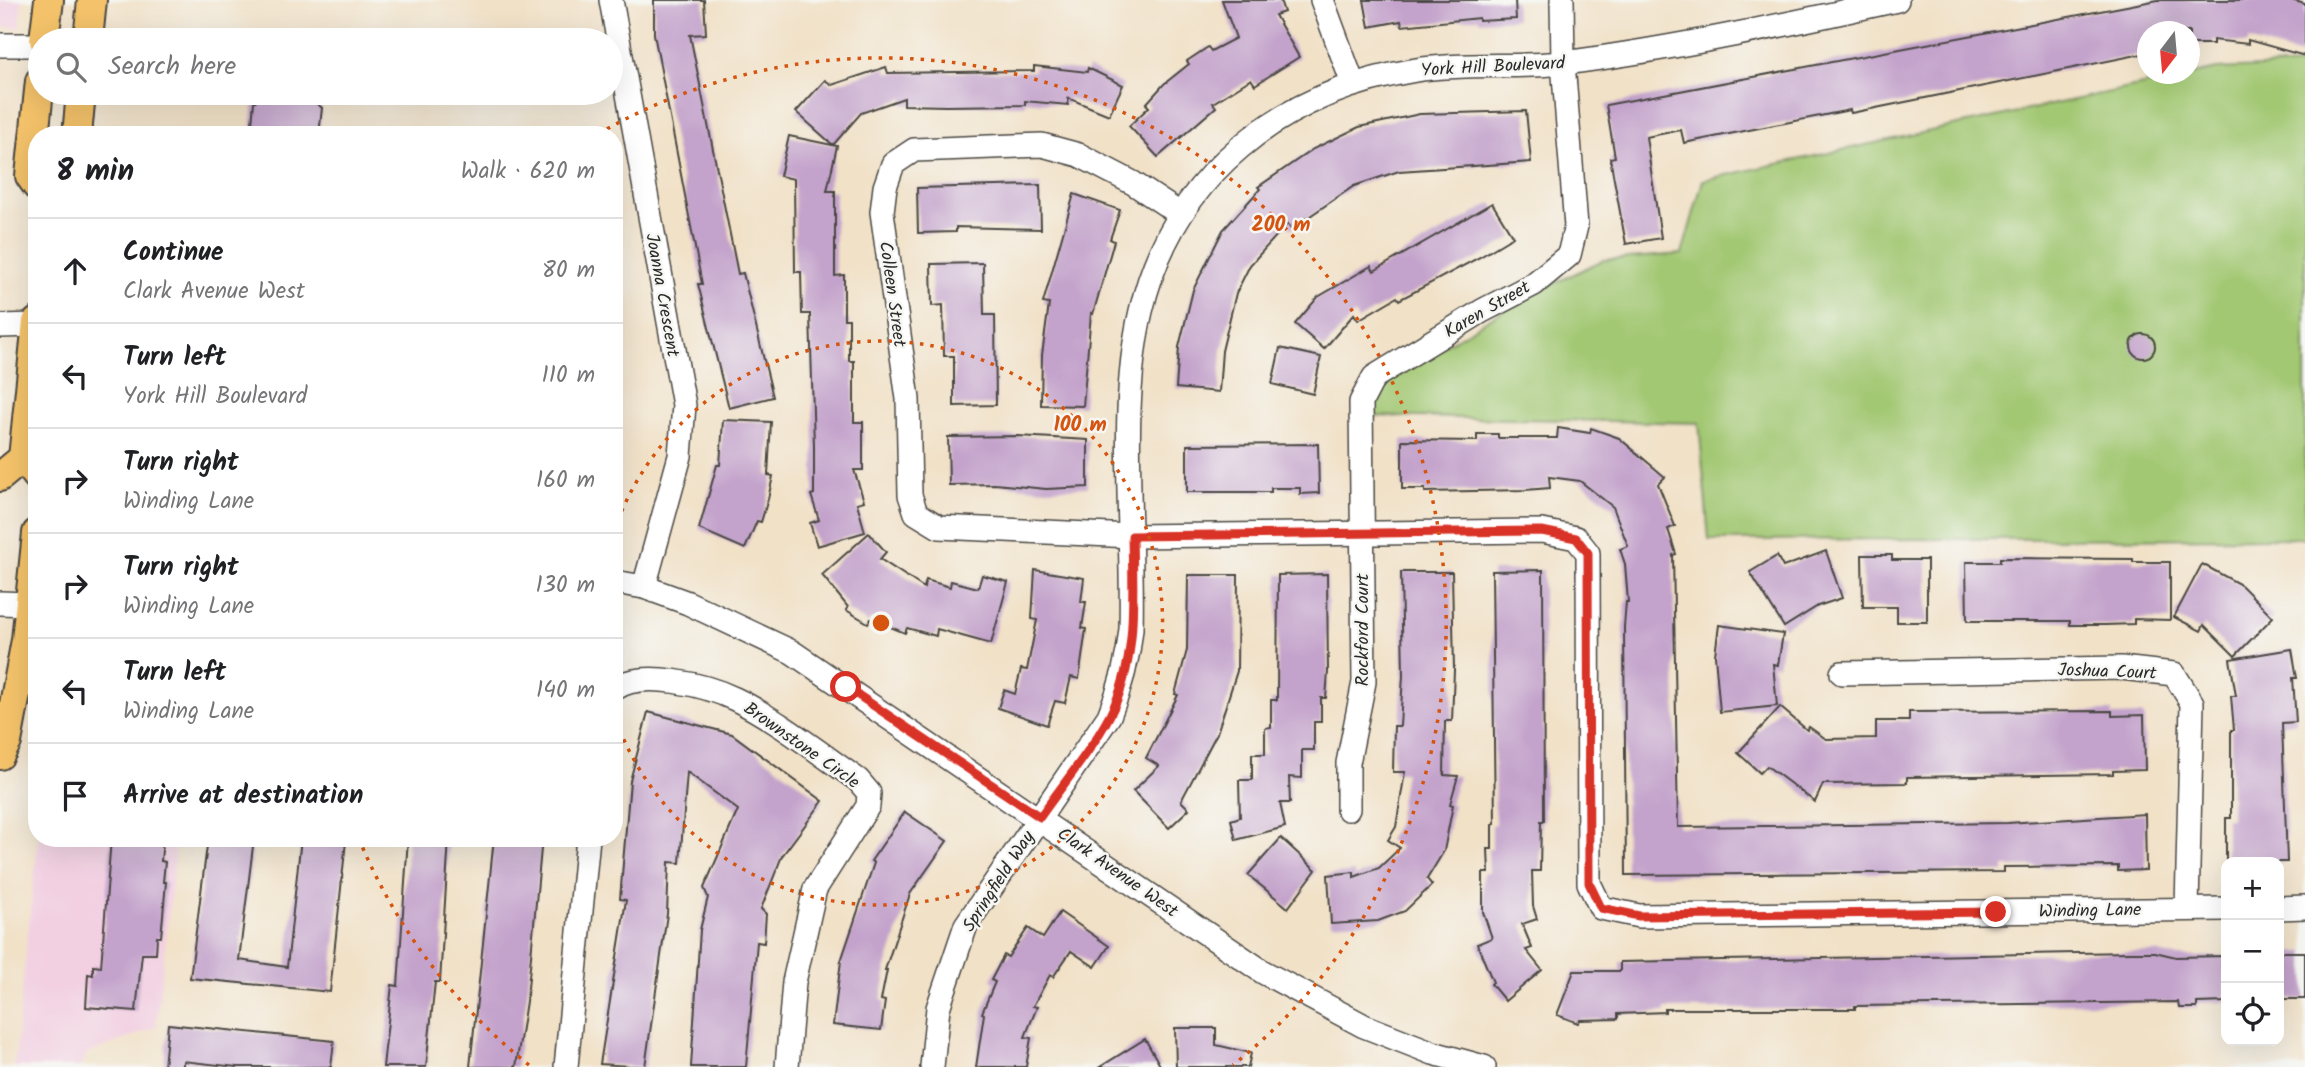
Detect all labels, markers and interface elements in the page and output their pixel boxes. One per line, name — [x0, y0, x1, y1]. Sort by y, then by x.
north arrow — [2137, 21, 2200, 84]
search box — [28, 28, 623, 105]
text: Search here — [108, 46, 236, 88]
icon: search — [52, 48, 90, 86]
street label: York Hill Boulevard — [1420, 49, 1567, 86]
text: 8 min — [56, 148, 134, 196]
text: Walk · 620 m — [461, 154, 595, 190]
text: 200 m — [1251, 209, 1311, 242]
street label: Joanna Crescent — [636, 231, 687, 360]
text: Continue — [123, 232, 224, 274]
street label: Colleen Street — [870, 239, 913, 350]
icon: ahead — [56, 252, 94, 290]
text: 80 m — [542, 253, 595, 289]
street label: Karen Street — [1439, 273, 1537, 347]
text: Clark Avenue West — [123, 274, 305, 310]
text: Turn left — [123, 337, 226, 379]
icon: left — [56, 357, 94, 395]
text: 110 m — [542, 358, 595, 394]
text: York Hill Boulevard — [123, 379, 307, 415]
text: 100 m — [1053, 409, 1107, 442]
text: Turn right — [123, 442, 239, 484]
icon: right — [56, 462, 94, 500]
text: 160 m — [536, 463, 595, 499]
text: Winding Lane — [123, 484, 254, 520]
text: Turn right — [123, 547, 239, 589]
icon: right — [56, 567, 94, 605]
text: 130 m — [536, 568, 595, 604]
street label: Rockford Court — [1349, 573, 1378, 686]
text: Winding Lane — [123, 589, 254, 625]
centre of rings — [869, 611, 893, 635]
text: Turn left — [123, 652, 226, 694]
street label: Joshua Court — [2057, 656, 2158, 689]
route start — [830, 671, 861, 702]
icon: left — [56, 672, 94, 710]
text: 140 m — [536, 673, 595, 709]
text: Winding Lane — [123, 694, 254, 730]
street label: Brownstone Circle — [737, 695, 865, 797]
text: Arrive at destination — [123, 775, 363, 817]
icon: arrive — [56, 777, 94, 815]
street label: Clark Avenue West — [1051, 821, 1185, 926]
street label: Springfield Way — [956, 825, 1043, 938]
map controls — [2221, 857, 2284, 1046]
button: + — [2221, 857, 2284, 920]
route end — [1980, 896, 2011, 927]
street label: Winding Lane — [2039, 896, 2142, 927]
button: − — [2221, 920, 2284, 983]
button: locate — [2221, 983, 2284, 1046]

